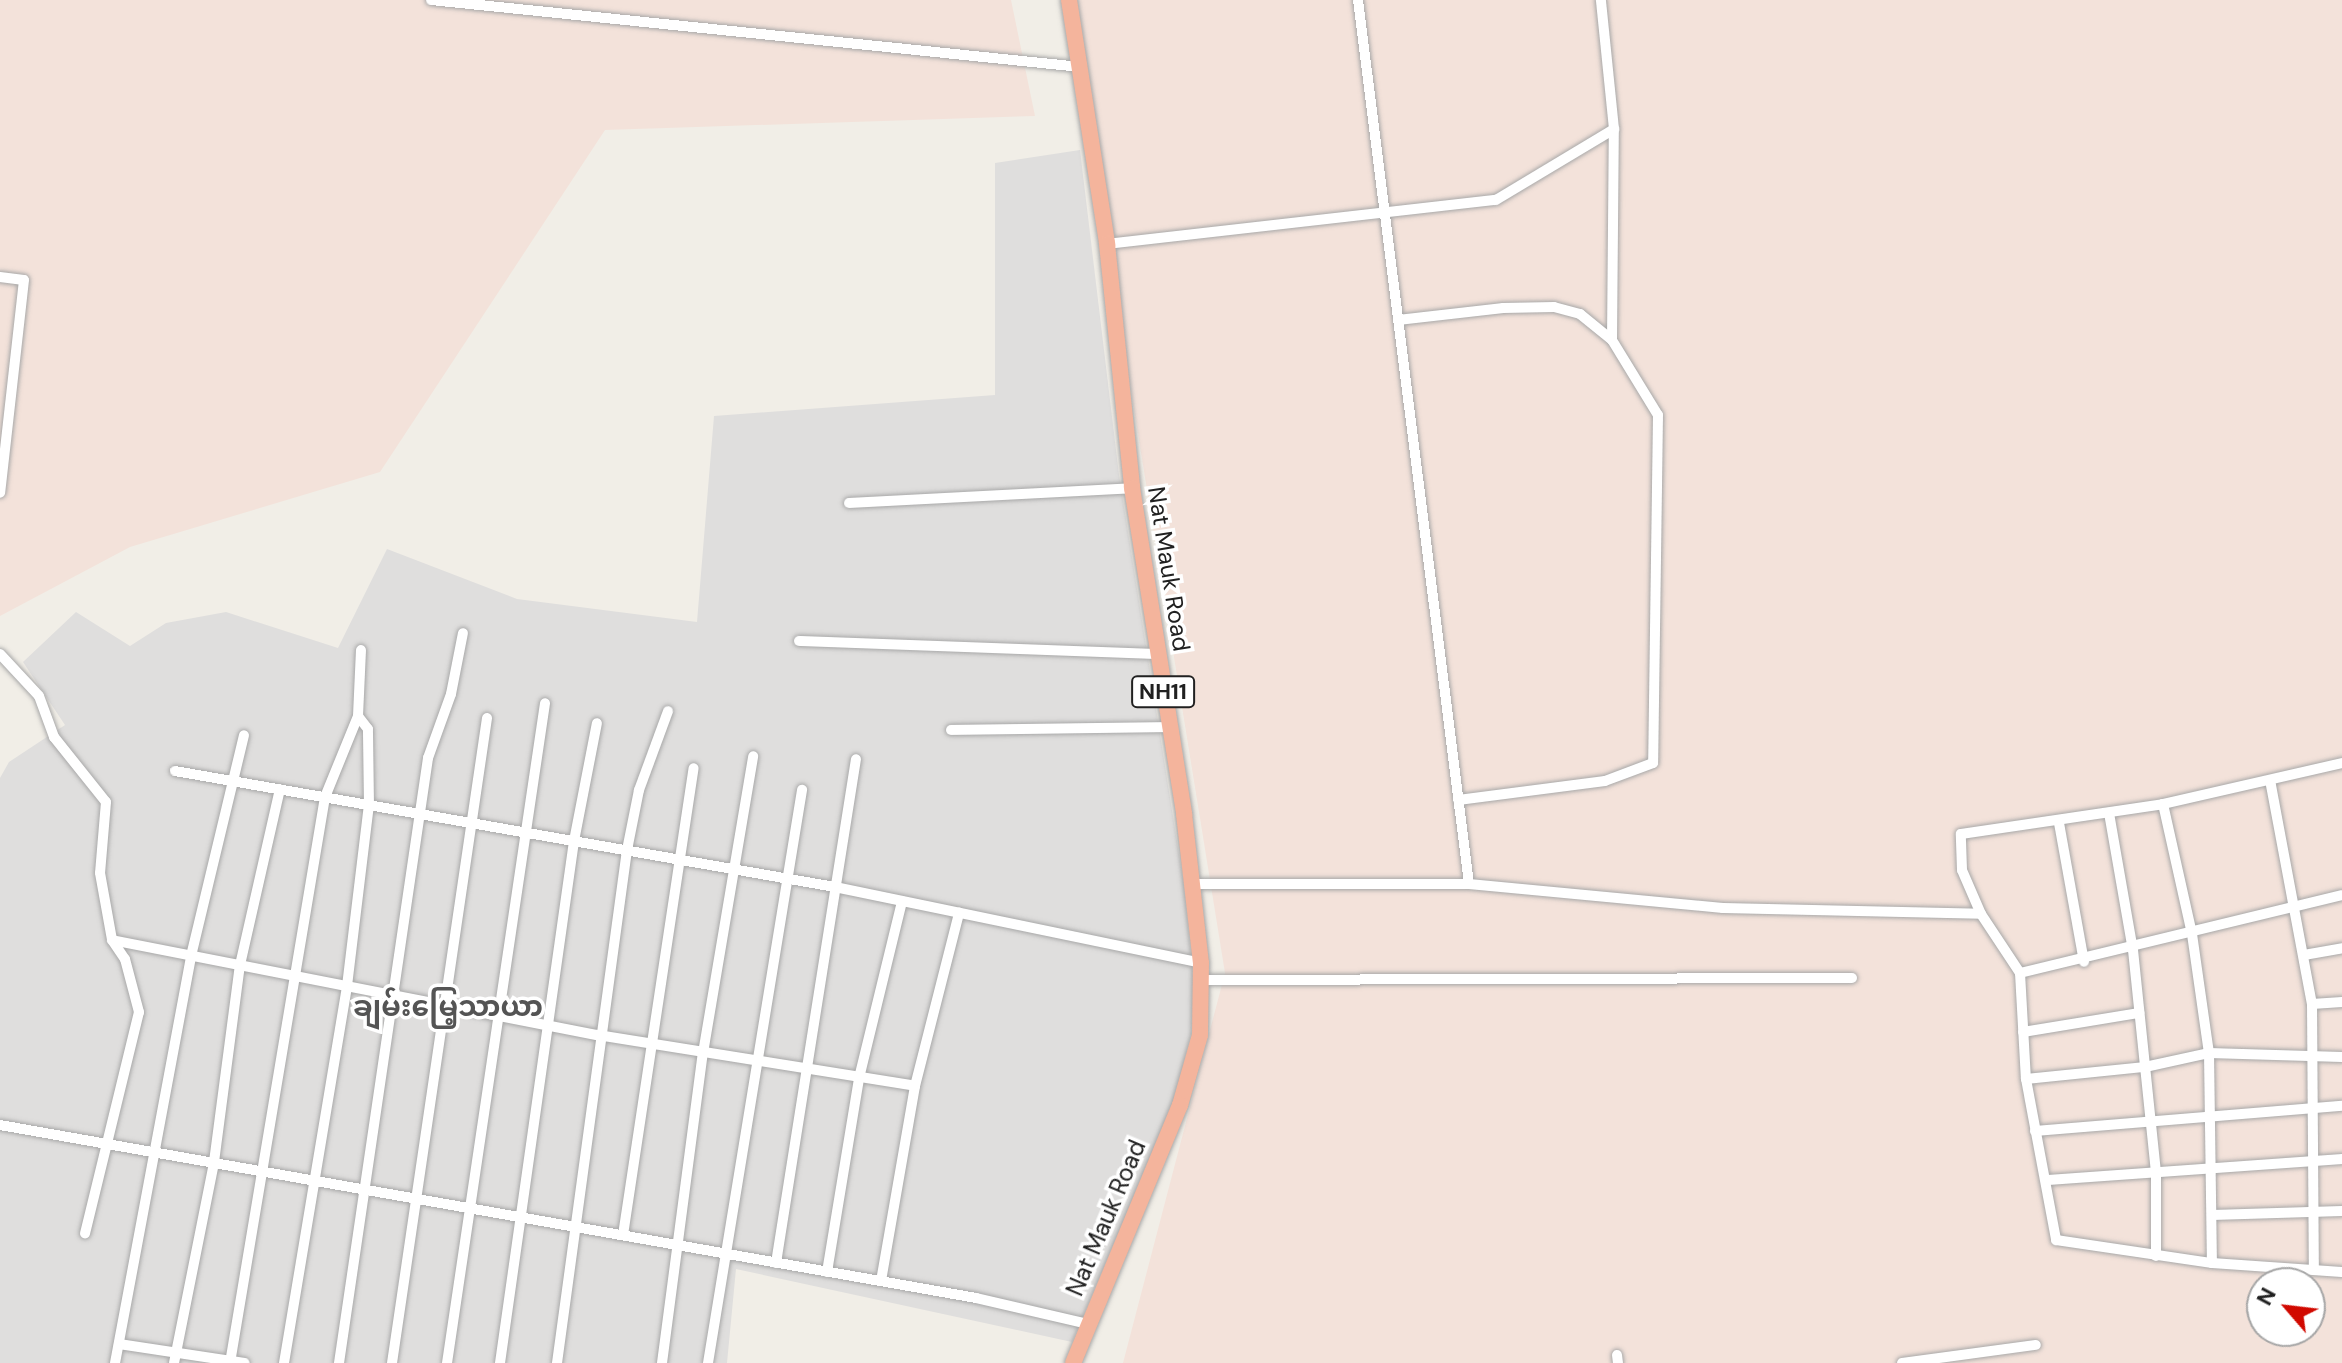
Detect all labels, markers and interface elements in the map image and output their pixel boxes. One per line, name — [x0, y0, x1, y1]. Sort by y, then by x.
street label: Nat Mauk Road — [1142, 485, 1196, 653]
road number: NH11 — [1131, 674, 1195, 710]
district label: ချမ်းမြေ့သာယာ — [353, 990, 543, 1024]
street label: Nat Mauk Road — [1060, 1136, 1152, 1300]
north arrow — [2246, 1267, 2326, 1347]
text: N — [2250, 1283, 2283, 1310]

